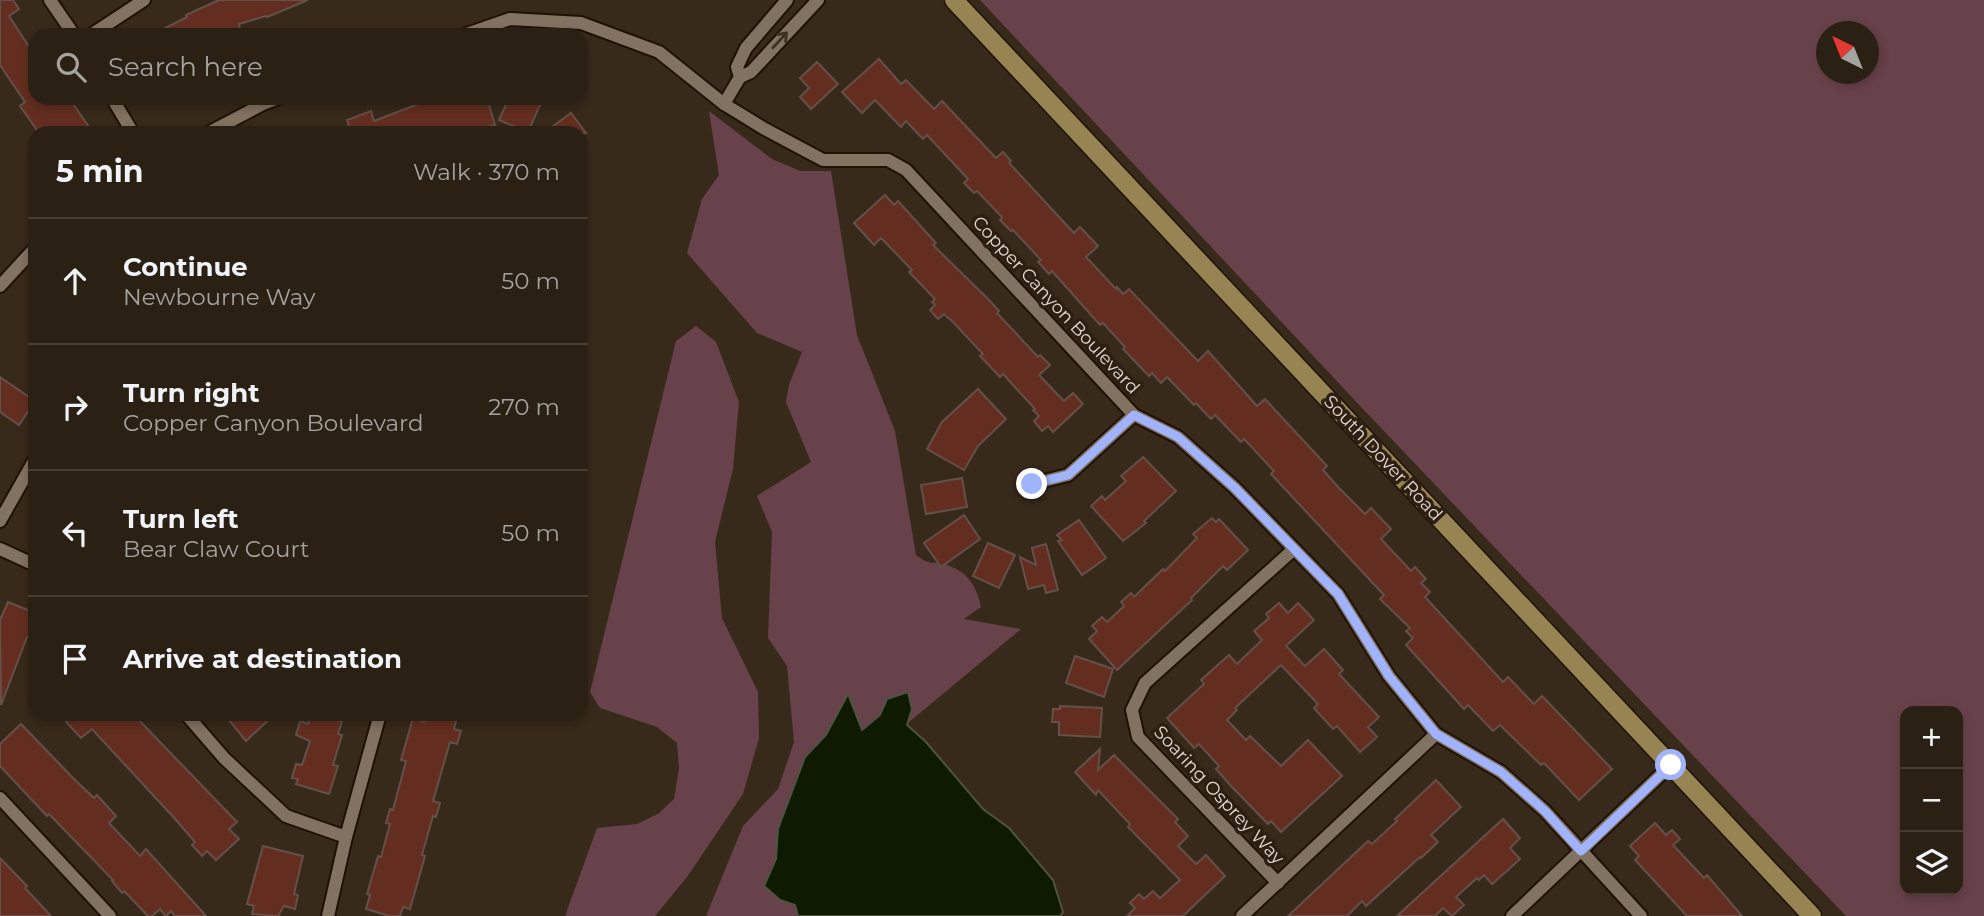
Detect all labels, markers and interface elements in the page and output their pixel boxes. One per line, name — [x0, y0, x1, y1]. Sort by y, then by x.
north arrow — [1816, 21, 1879, 84]
search box — [28, 28, 588, 105]
one-way arrow — [772, 32, 789, 49]
icon: search — [52, 48, 90, 86]
text: Search here — [108, 51, 263, 83]
text: 5 min — [56, 153, 144, 190]
text: Walk · 370 m — [413, 158, 560, 186]
street label: Copper Canyon Boulevard — [968, 211, 1144, 399]
text: Continue — [123, 251, 248, 283]
icon: ahead — [56, 262, 94, 300]
text: 50 m — [501, 267, 560, 295]
text: Newbourne Way — [123, 283, 315, 311]
text: Turn right — [123, 377, 259, 409]
icon: right — [56, 388, 94, 426]
street label: South Dover Road — [1319, 391, 1447, 525]
text: 270 m — [488, 393, 560, 421]
text: Copper Canyon Boulevard — [123, 409, 424, 437]
route end — [1016, 468, 1047, 499]
text: Turn left — [123, 503, 239, 535]
icon: left — [56, 514, 94, 552]
text: 50 m — [501, 519, 560, 547]
text: Bear Claw Court — [123, 535, 309, 563]
icon: arrive — [56, 640, 94, 678]
text: Arrive at destination — [123, 643, 402, 675]
map controls — [1900, 706, 1963, 895]
button: + — [1900, 706, 1963, 769]
street label: Soaring Osprey Way — [1149, 721, 1289, 869]
route start — [1655, 749, 1686, 780]
button: − — [1900, 769, 1963, 832]
button: layers — [1900, 832, 1963, 895]

